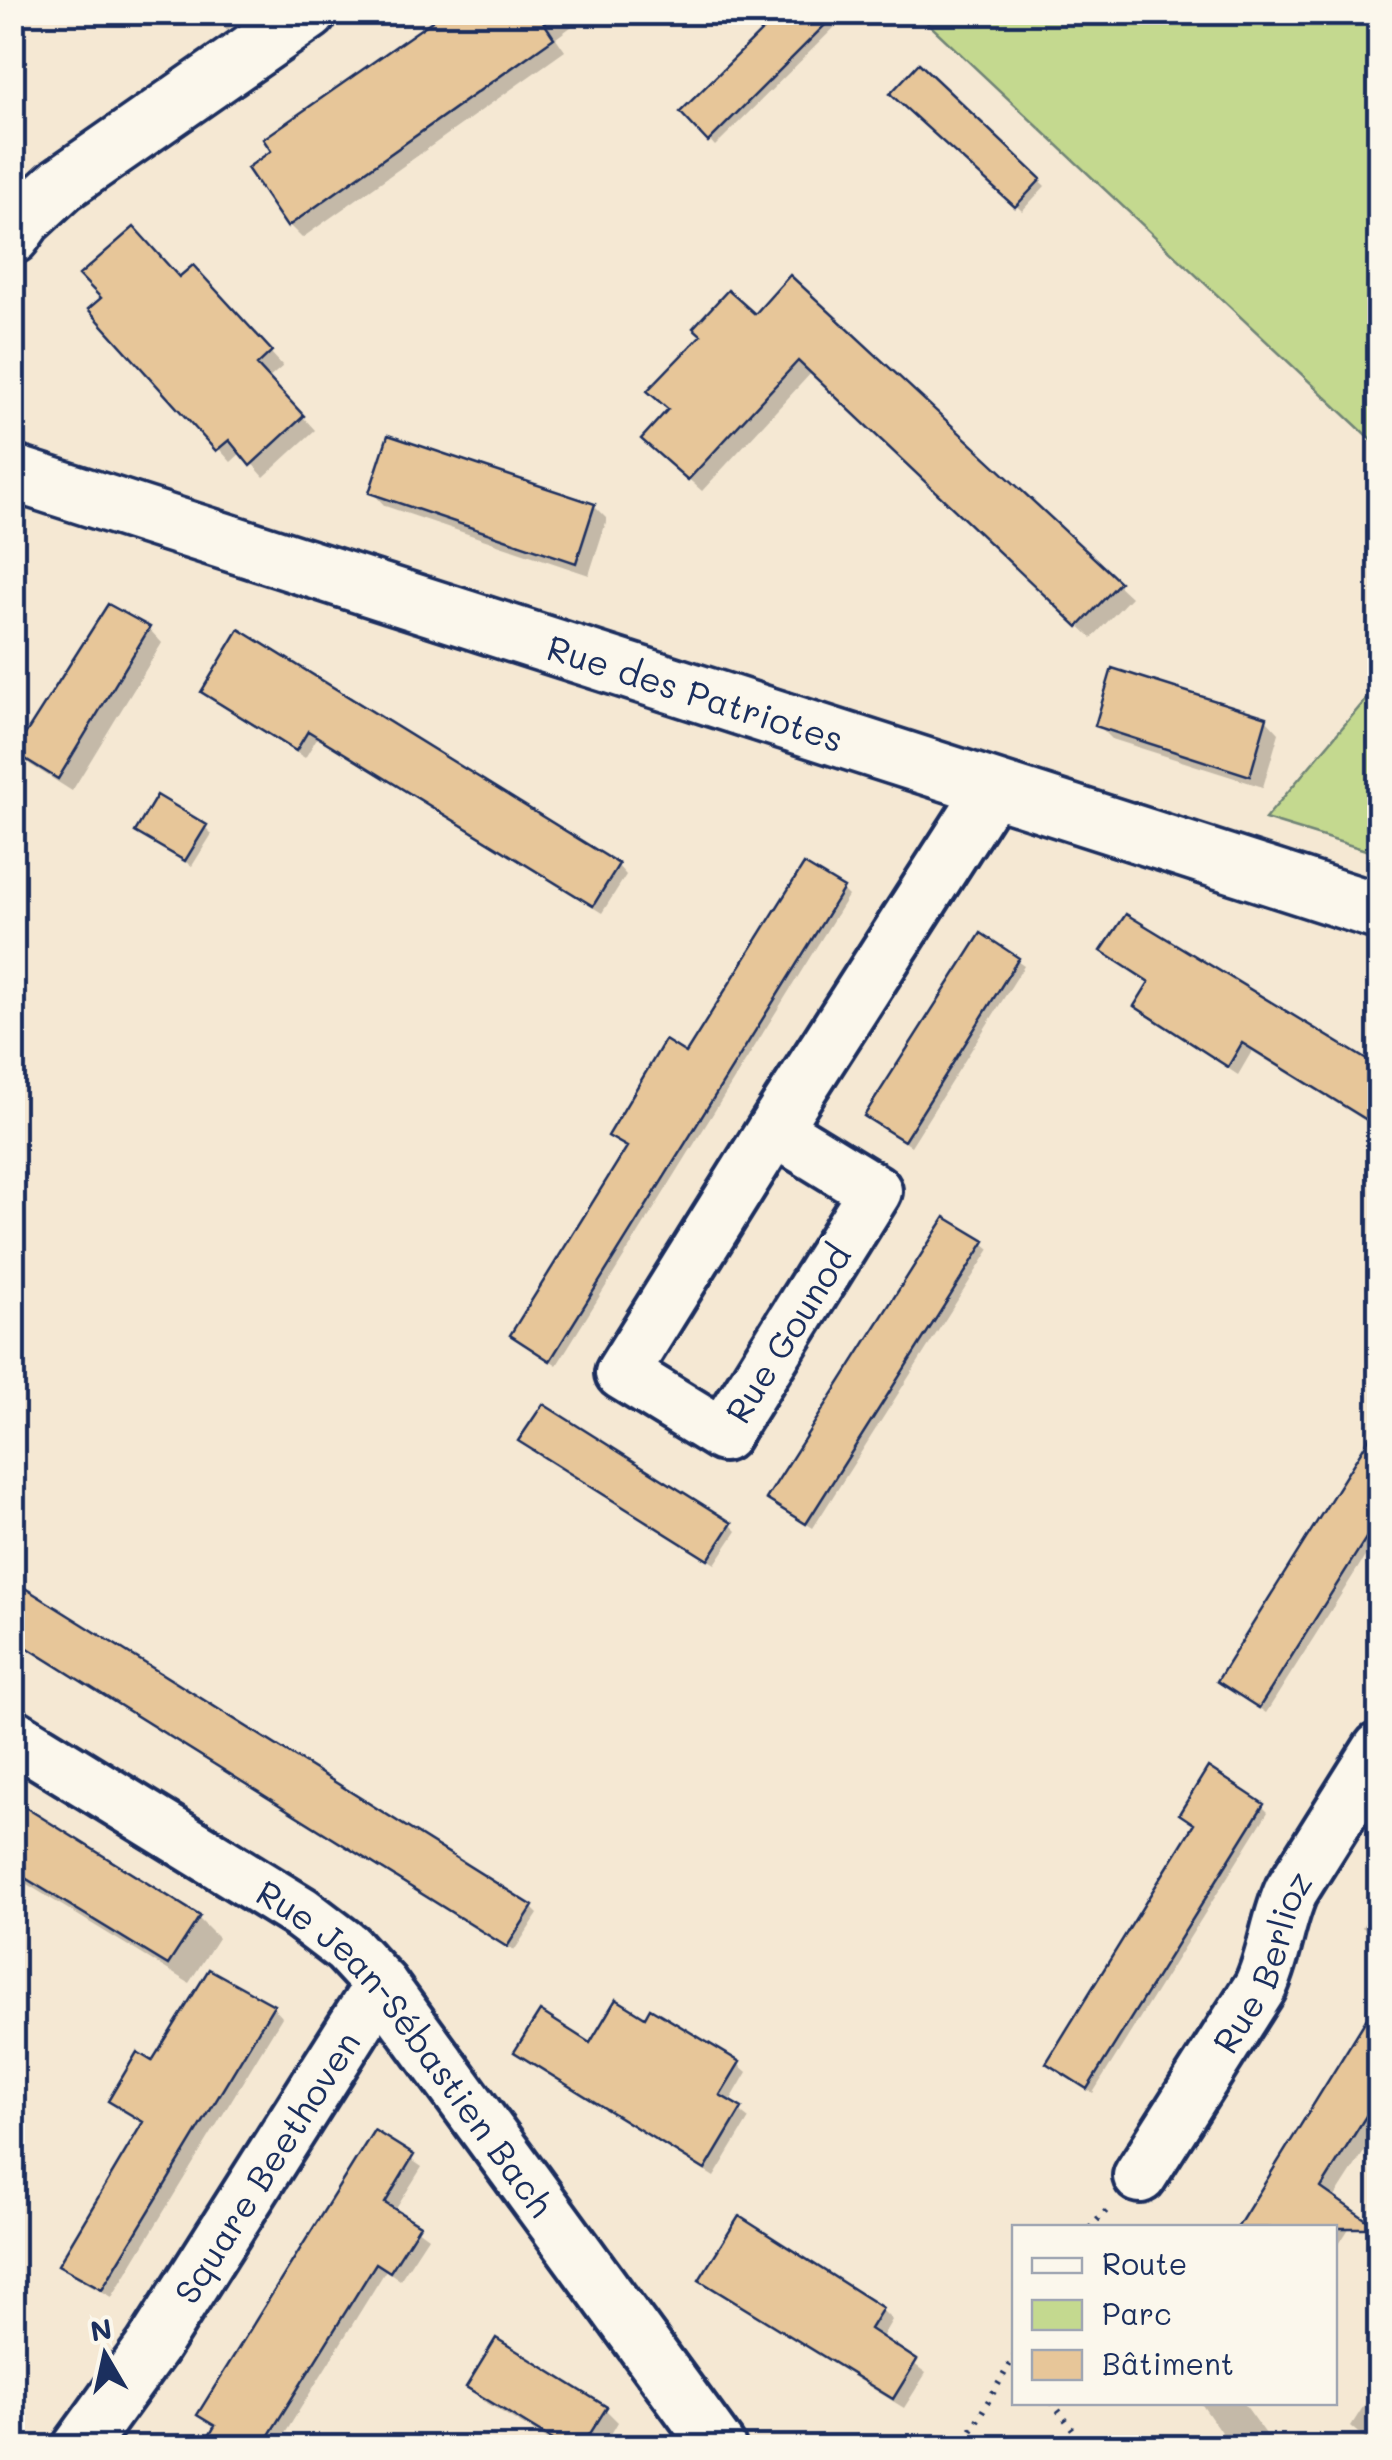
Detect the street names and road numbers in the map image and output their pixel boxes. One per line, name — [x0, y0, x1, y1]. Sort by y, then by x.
street label: Rue des Patriotes — [542, 623, 849, 761]
street label: Rue Gounod — [714, 1235, 860, 1431]
street label: Rue Berlioz — [1201, 1861, 1321, 2061]
street label: Rue Jean-Sébastien Bach — [248, 1869, 565, 2225]
street label: Square Beethoven — [163, 2022, 369, 2312]

